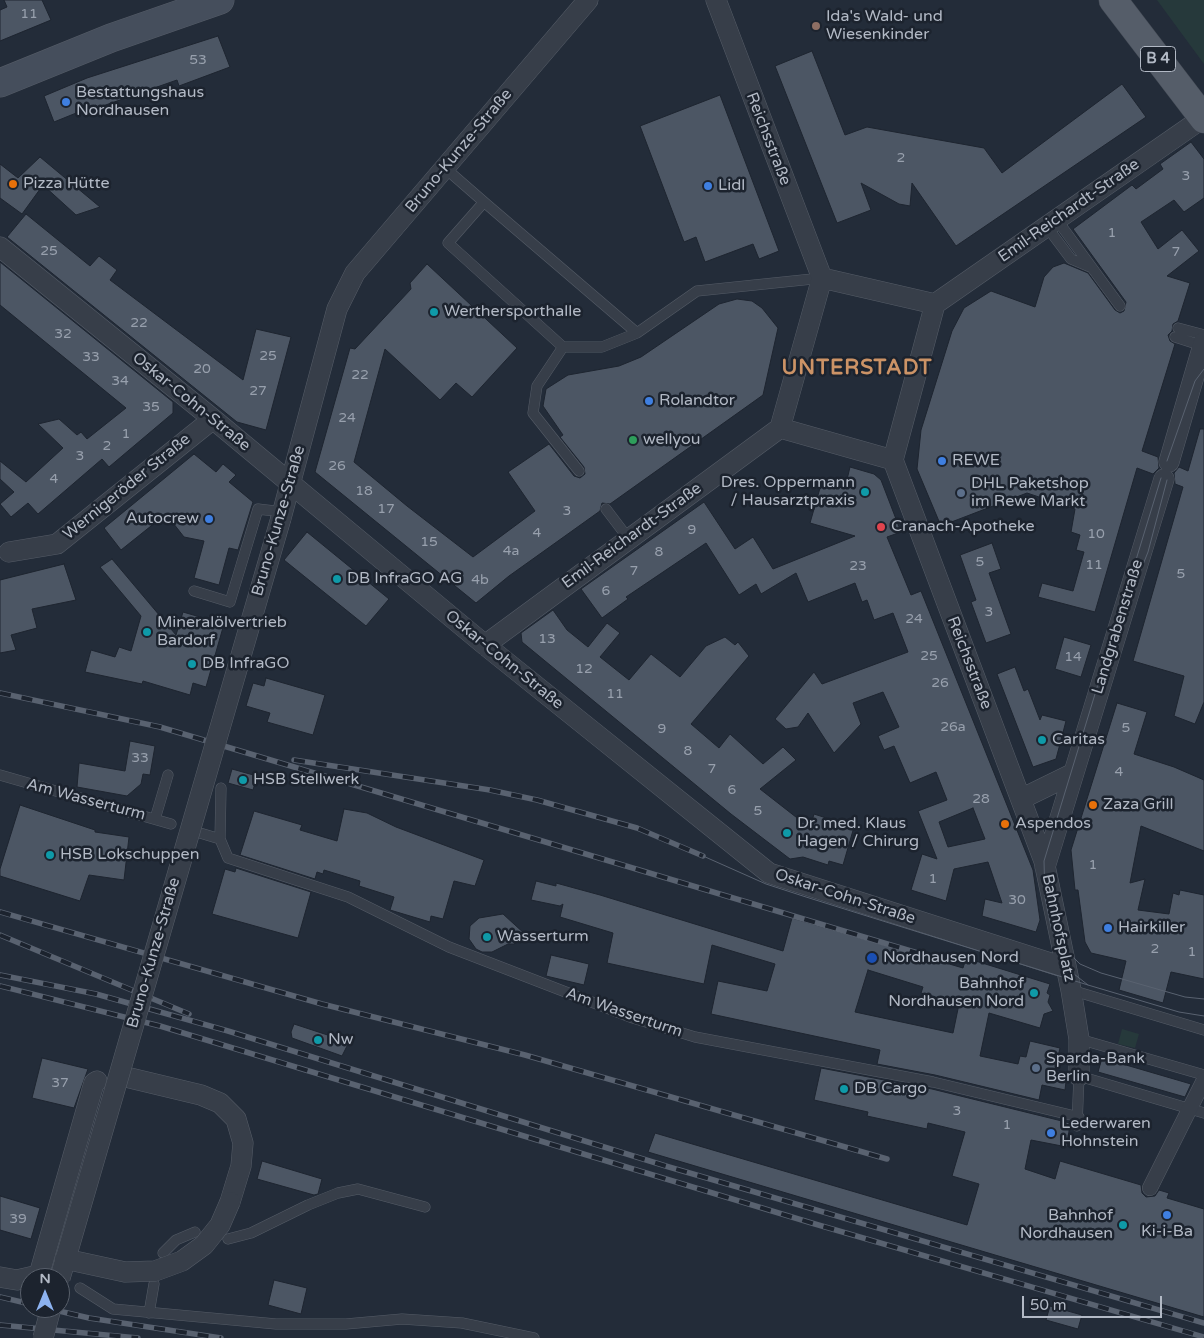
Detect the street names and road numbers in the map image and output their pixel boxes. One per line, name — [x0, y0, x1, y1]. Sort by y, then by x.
road number: B 4 — [1140, 46, 1176, 72]
street label: Bruno-Kunze-Straße — [402, 85, 516, 217]
street label: Reichsstraße — [741, 90, 795, 188]
street label: Emil-Reichardt-Straße — [995, 155, 1143, 267]
street label: Oskar-Cohn-Straße — [128, 348, 254, 456]
street label: Wernigeröder Straße — [60, 430, 194, 544]
street label: Bruno-Kunze-Straße — [248, 443, 310, 599]
street label: Emil-Reichardt-Straße — [558, 479, 706, 593]
street label: Landgrabenstraße — [1088, 557, 1148, 697]
street label: Oskar-Cohn-Straße — [441, 606, 567, 714]
street label: Reichsstraße — [942, 614, 996, 712]
street label: Am Wasserturm — [24, 775, 148, 825]
street label: Oskar-Cohn-Straße — [772, 865, 918, 929]
street label: Bahnhofsplatz — [1037, 872, 1079, 984]
street label: Bruno-Kunze-Straße — [123, 875, 185, 1031]
street label: Am Wasserturm — [563, 984, 685, 1042]

